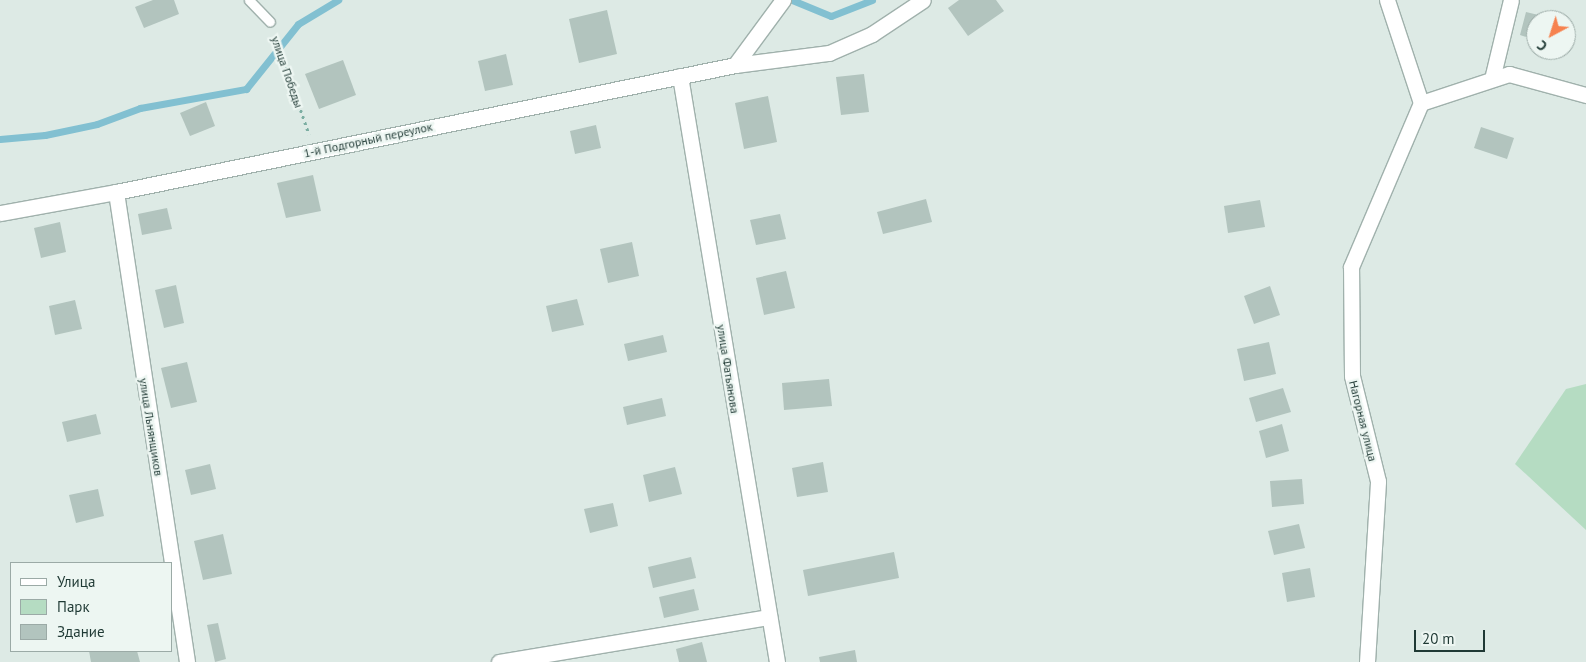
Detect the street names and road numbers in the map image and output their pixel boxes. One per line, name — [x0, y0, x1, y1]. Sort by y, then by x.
street label: улица Победы — [268, 34, 306, 110]
street label: 1-й Подгорный переулок — [302, 119, 434, 161]
street label: улица Фатьянова — [714, 323, 742, 415]
street label: улица Льнянщиков — [136, 377, 166, 477]
street label: Нагорная улица — [1346, 379, 1380, 463]

